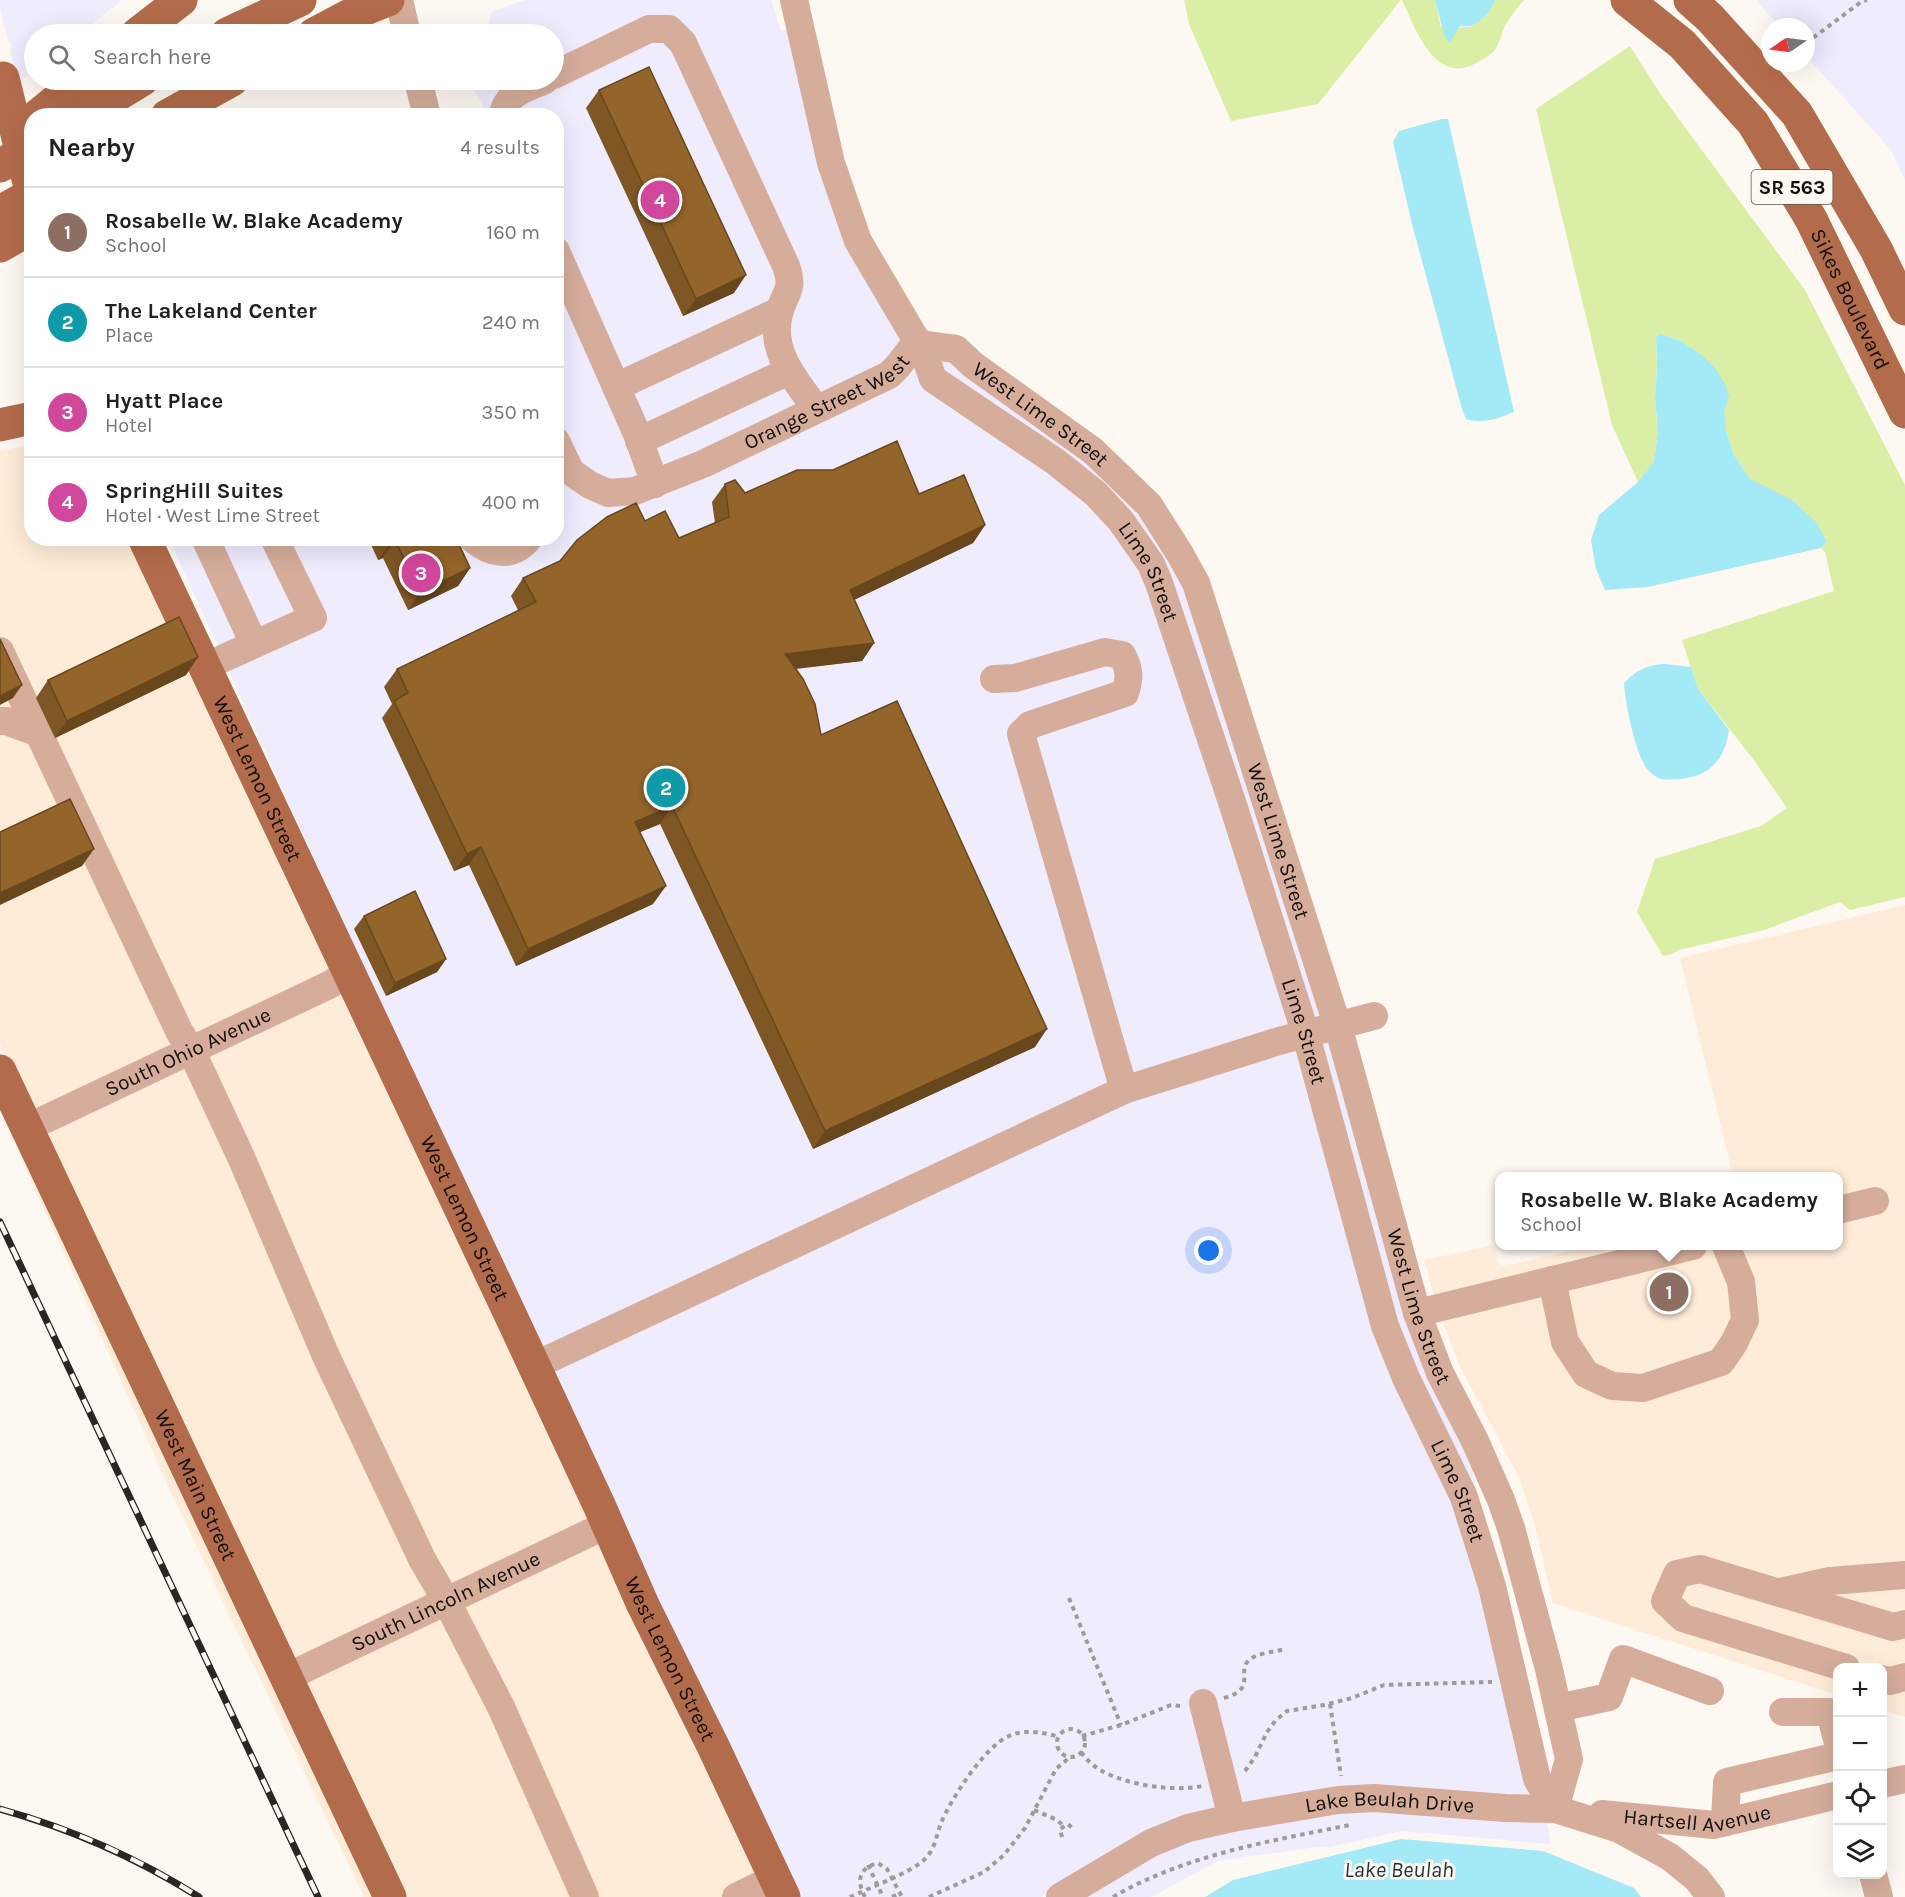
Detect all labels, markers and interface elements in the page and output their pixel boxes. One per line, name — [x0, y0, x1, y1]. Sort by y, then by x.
north arrow — [1761, 18, 1815, 72]
search box — [24, 24, 564, 90]
icon: search — [45, 41, 78, 74]
text: Search here — [93, 44, 211, 70]
text: Nearby — [48, 132, 135, 163]
text: 4 results — [460, 136, 540, 159]
road number: SR 563 — [1752, 170, 1832, 204]
pin: 4 — [640, 178, 680, 222]
text: Rosabelle W. Blake Academy — [105, 208, 402, 234]
text: 1 — [64, 221, 71, 244]
text: 160 m — [487, 221, 540, 244]
street label: Sikes Boulevard — [1806, 225, 1895, 374]
text: School — [105, 234, 167, 257]
text: The Lakeland Center — [105, 298, 317, 324]
text: 2 — [61, 311, 74, 334]
text: 240 m — [482, 311, 540, 334]
text: Place — [105, 324, 153, 347]
street label: Orange Street West — [740, 350, 915, 455]
street label: West Lime Street — [968, 357, 1114, 471]
text: Hyatt Place — [105, 388, 223, 414]
text: 3 — [61, 401, 74, 424]
text: 350 m — [482, 401, 540, 424]
text: Hotel — [105, 414, 153, 437]
text: SpringHill Suites — [105, 478, 284, 504]
text: 4 — [62, 491, 73, 514]
text: 400 m — [482, 491, 540, 514]
text: Hotel · West Lime Street — [105, 504, 320, 527]
street label: Lime Street — [1113, 517, 1183, 625]
pin: 3 — [402, 550, 440, 596]
street label: West Lemon Street — [208, 692, 307, 865]
street label: West Lime Street — [1242, 760, 1315, 922]
pin: 2 — [646, 766, 686, 810]
street label: Lime Street — [1277, 976, 1331, 1087]
street label: South Ohio Avenue — [101, 1002, 275, 1101]
street label: West Lemon Street — [416, 1132, 514, 1305]
popup — [1495, 1172, 1843, 1250]
text: Rosabelle W. Blake Academy — [1520, 1187, 1818, 1213]
text: School — [1520, 1213, 1582, 1236]
street label: West Lime Street — [1382, 1226, 1456, 1388]
your location — [1194, 1236, 1223, 1265]
pin: 1 — [1650, 1270, 1688, 1314]
street label: West Main Street — [150, 1406, 241, 1564]
street label: Lime Street — [1426, 1435, 1489, 1545]
street label: South Lincoln Avenue — [347, 1546, 544, 1657]
street label: West Lemon Street — [620, 1573, 721, 1745]
map controls — [1833, 1663, 1887, 1879]
button: + — [1833, 1663, 1887, 1717]
button: − — [1833, 1717, 1887, 1771]
button: locate — [1833, 1771, 1887, 1825]
street label: Lake Beulah Drive — [1303, 1786, 1475, 1818]
street label: Hartsell Avenue — [1622, 1800, 1773, 1837]
button: layers — [1833, 1825, 1887, 1879]
water label: Lake Beulah — [1344, 1857, 1454, 1883]

